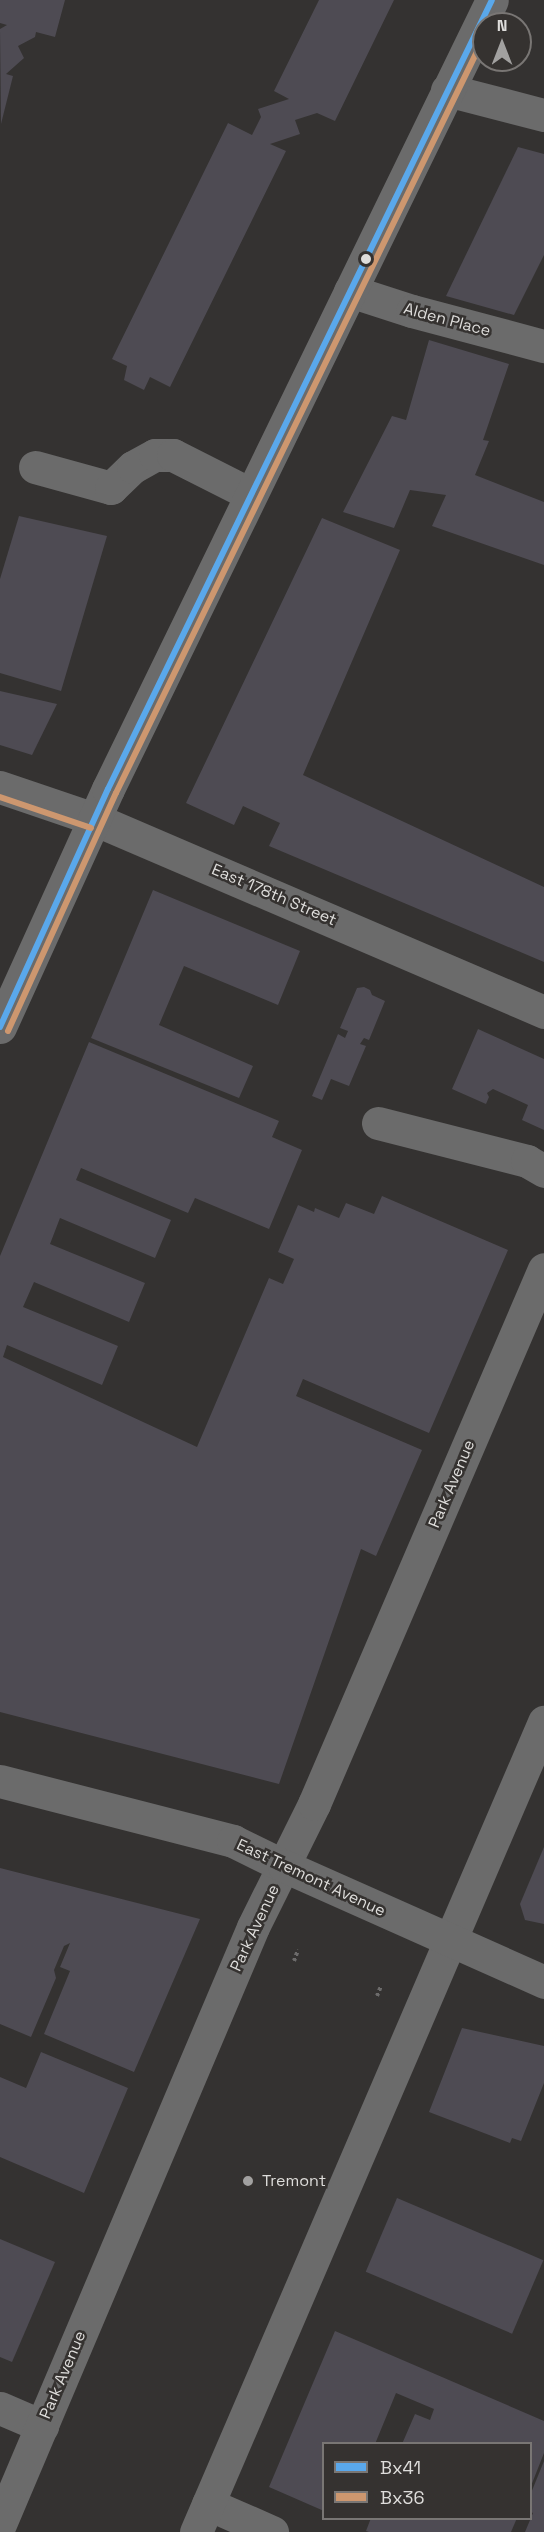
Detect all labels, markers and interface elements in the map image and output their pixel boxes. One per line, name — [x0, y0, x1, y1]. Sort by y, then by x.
north arrow — [472, 12, 532, 72]
text: N — [497, 15, 507, 36]
unlabelled marker — [360, 253, 372, 265]
street label: Alden Place — [401, 299, 493, 341]
street label: East 178th Street — [209, 860, 339, 930]
street label: Park Avenue — [425, 1437, 479, 1531]
street label: East Tremont Avenue — [233, 1835, 389, 1921]
street label: Park Avenue — [226, 1881, 284, 1975]
place label: Tremont — [262, 2171, 326, 2191]
marker: Tremont — [239, 2172, 257, 2190]
street label: Park Avenue — [36, 2328, 90, 2422]
legend — [322, 2442, 532, 2520]
text: Bx41 — [380, 2456, 421, 2479]
text: Bx36 — [380, 2486, 424, 2509]

